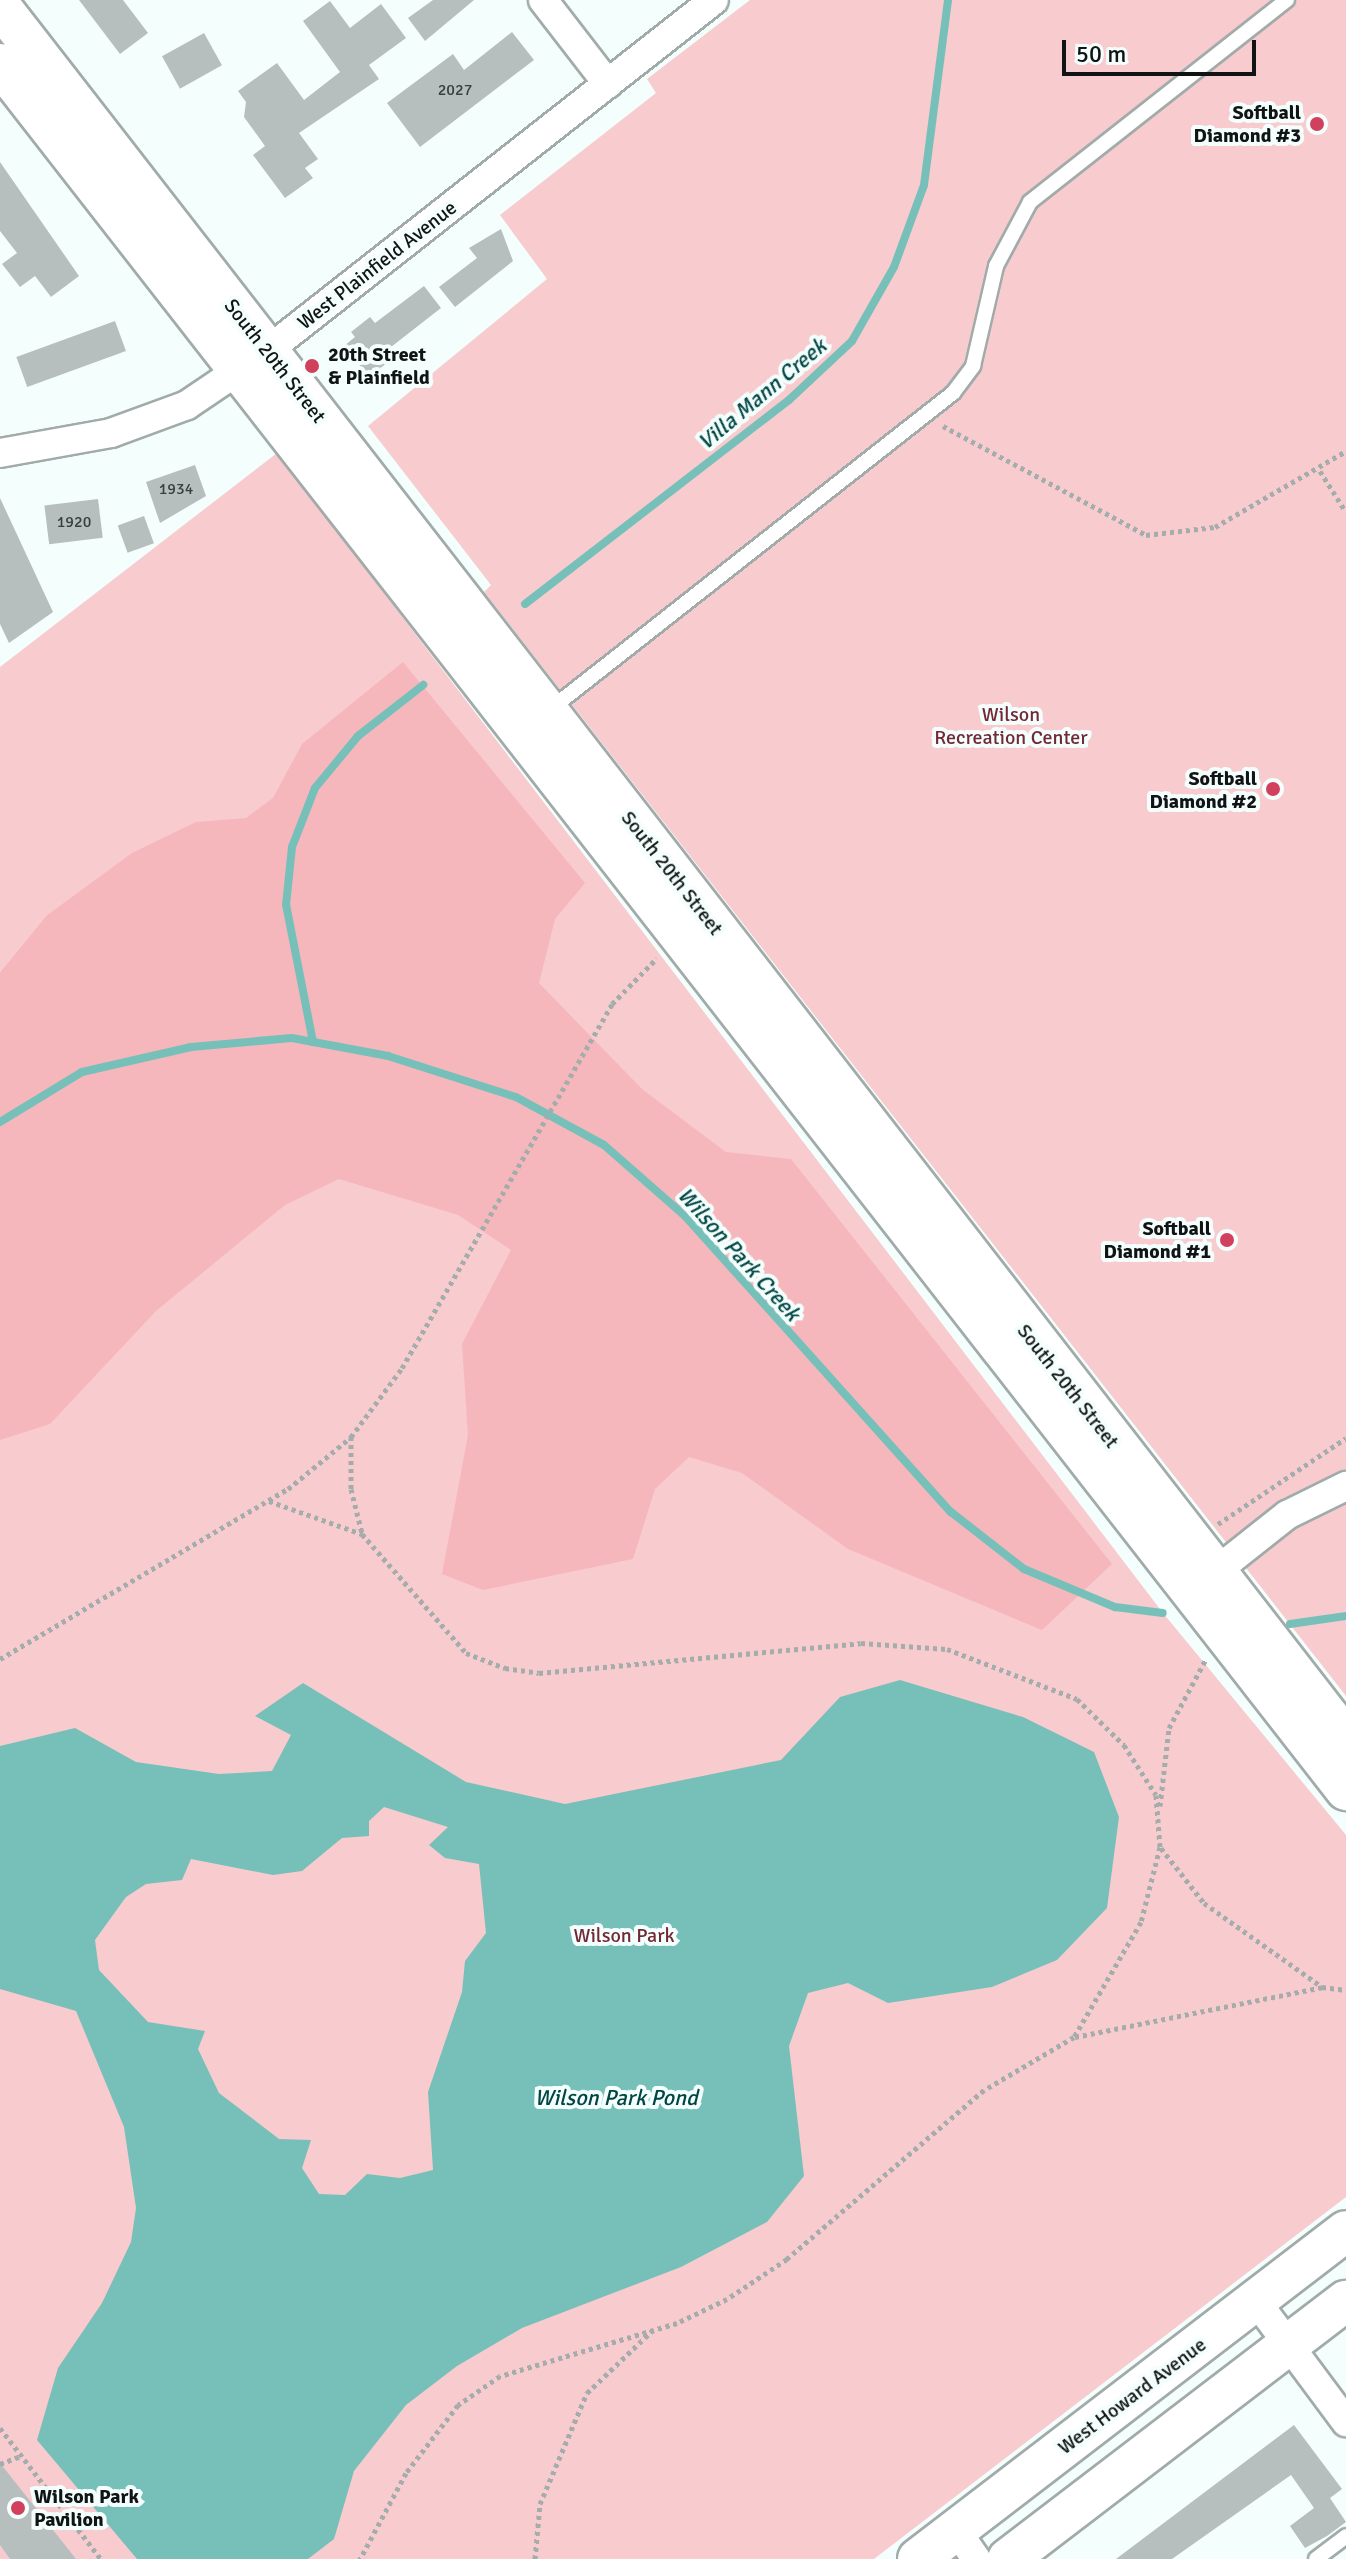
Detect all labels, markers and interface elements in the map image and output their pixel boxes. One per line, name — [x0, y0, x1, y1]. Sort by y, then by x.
scale bar — [1066, 24, 1260, 74]
text: 50 m — [1076, 39, 1126, 69]
house number: 2027 — [438, 80, 472, 100]
place label: Softball Diamond #3 — [1194, 100, 1301, 147]
marker: Softball Diamond #3 — [1308, 115, 1326, 133]
street label: West Plainfield Avenue — [293, 195, 461, 335]
street label: South 20th Street — [219, 294, 331, 428]
water label: Villa Mann Creek — [693, 333, 831, 455]
place label: 20th Street & Plainfield — [328, 342, 430, 389]
marker: 20th Street & Plainfield — [303, 357, 321, 375]
house number: 1934 — [159, 479, 193, 499]
house number: 1920 — [57, 512, 91, 532]
park label: Wilson Recreation Center — [934, 702, 1088, 749]
place label: Softball Diamond #2 — [1150, 766, 1257, 813]
marker: Softball Diamond #2 — [1264, 780, 1282, 798]
street label: South 20th Street — [616, 806, 728, 940]
water label: Wilson Park Creek — [672, 1182, 806, 1326]
place label: Softball Diamond #1 — [1104, 1216, 1211, 1263]
marker: Softball Diamond #1 — [1218, 1231, 1236, 1249]
street label: South 20th Street — [1012, 1319, 1124, 1453]
park label: Wilson Park — [573, 1923, 675, 1947]
water label: Wilson Park Pond — [534, 2085, 698, 2111]
street label: West Howard Avenue — [1053, 2332, 1211, 2460]
place label: Wilson Park Pavilion — [34, 2484, 139, 2531]
marker: Wilson Park Pavilion — [9, 2499, 27, 2517]

